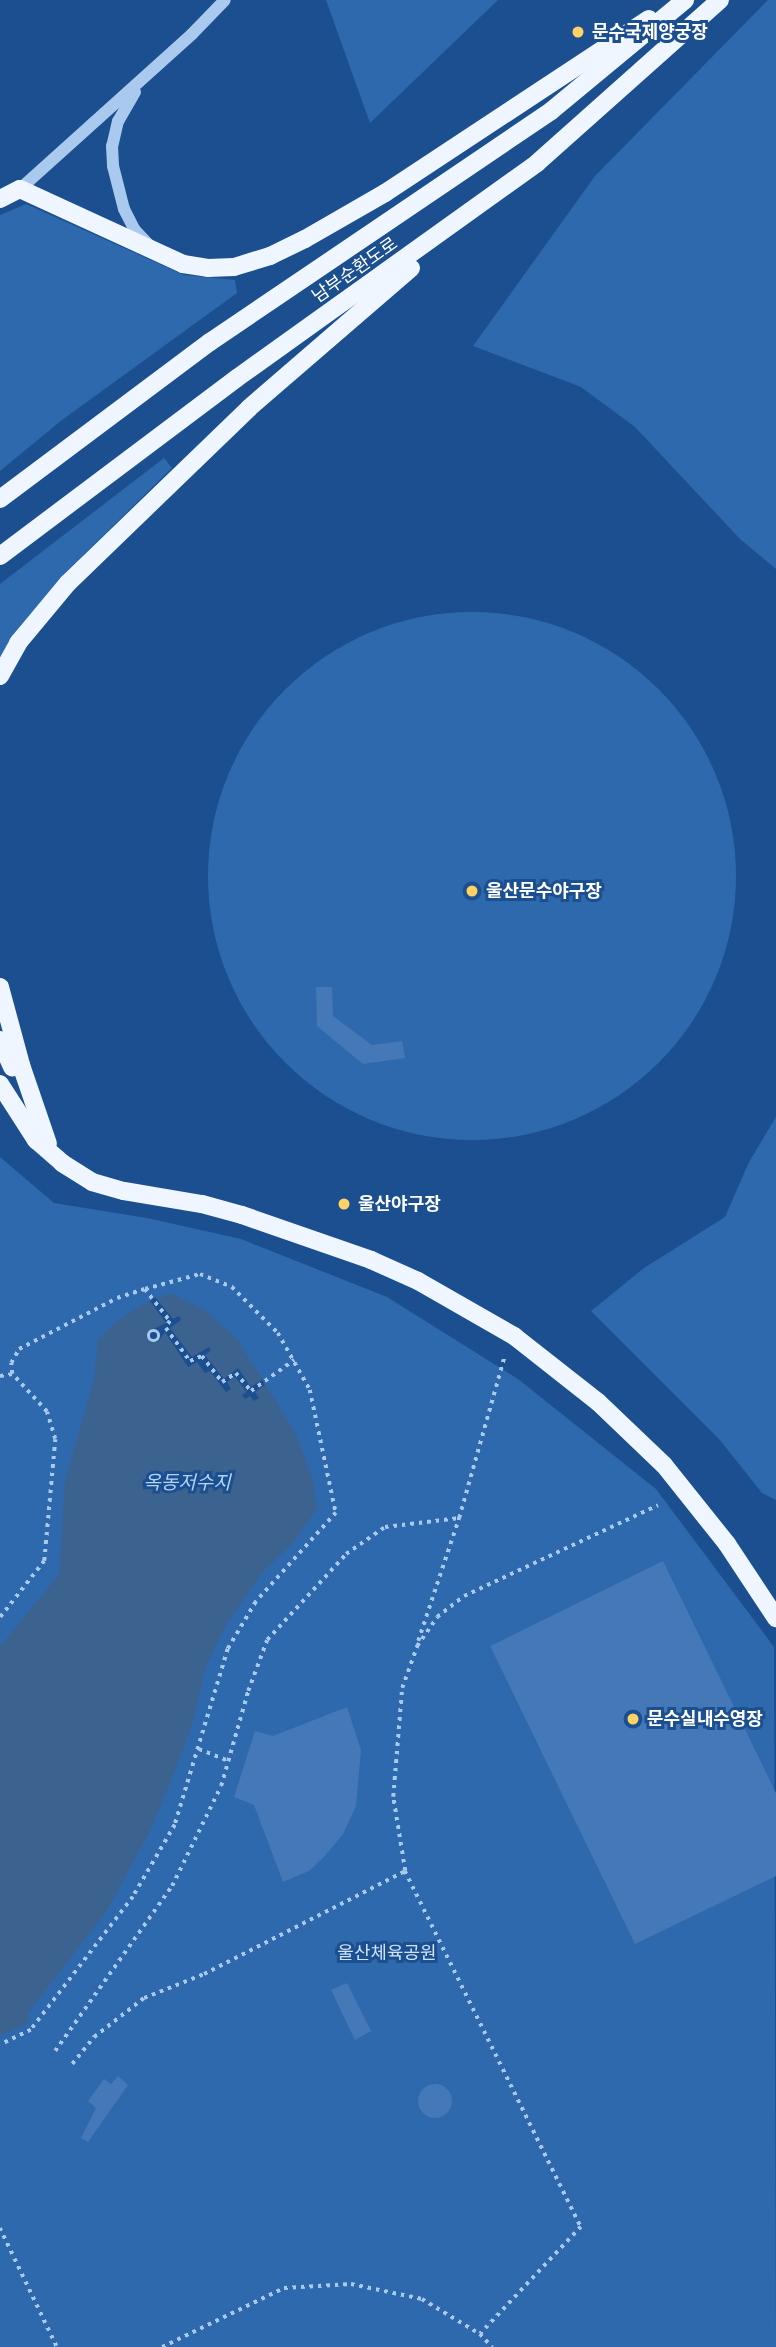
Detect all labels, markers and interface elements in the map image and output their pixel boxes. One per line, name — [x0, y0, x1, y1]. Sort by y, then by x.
place label: 문수국제양궁장 — [592, 21, 708, 43]
marker: 문수국제양궁장 — [570, 24, 586, 40]
street label: 남부순환도로 — [308, 233, 402, 307]
place label: 울산문수야구장 — [486, 880, 602, 902]
marker: 울산문수야구장 — [464, 883, 480, 899]
place label: 울산야구장 — [358, 1193, 441, 1215]
marker: 울산야구장 — [336, 1196, 352, 1212]
water label: 옥동저수지 — [143, 1472, 231, 1494]
place label: 문수실내수영장 — [647, 1708, 763, 1730]
marker: 문수실내수영장 — [625, 1711, 641, 1727]
park label: 울산체육공원 — [337, 1942, 437, 1964]

